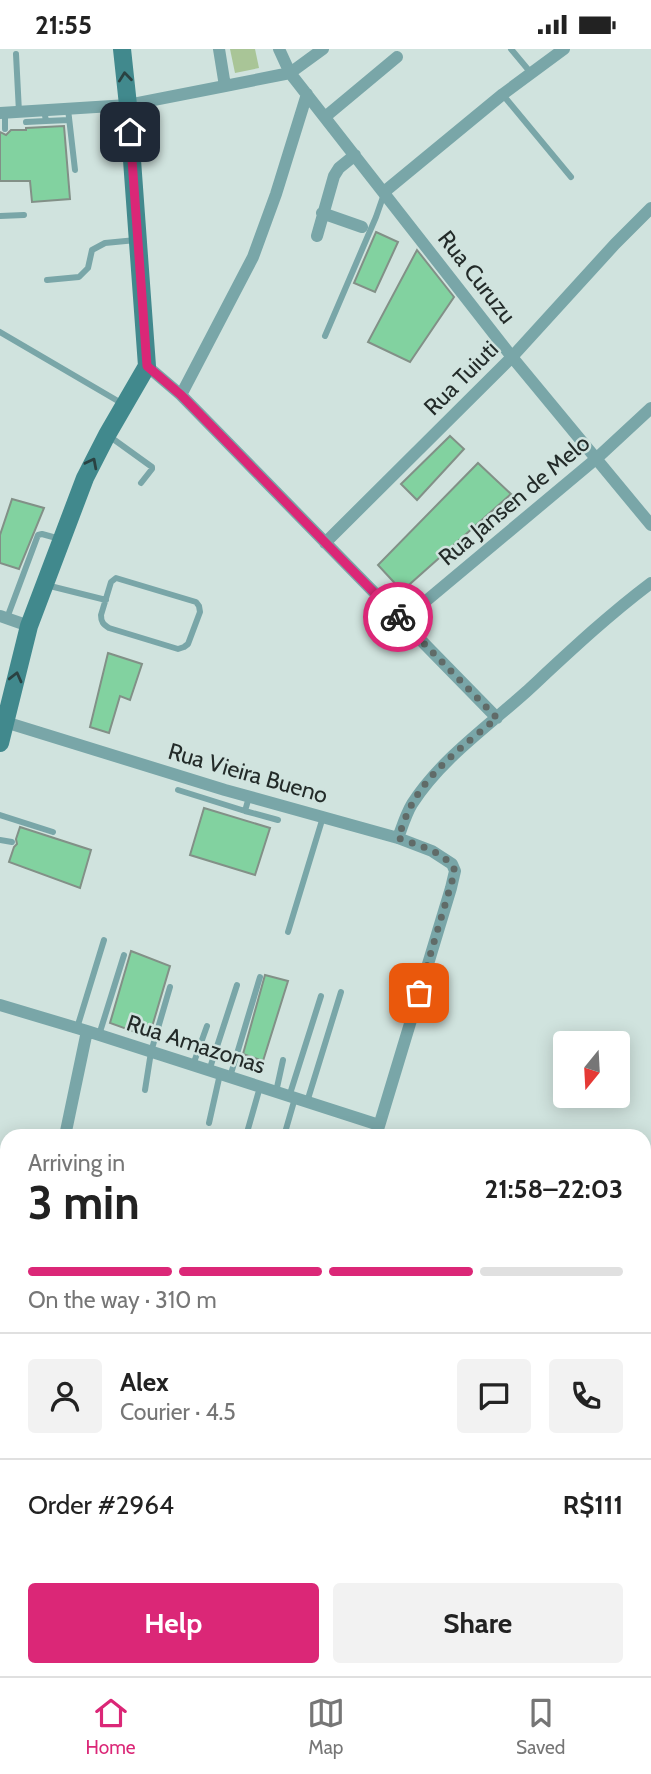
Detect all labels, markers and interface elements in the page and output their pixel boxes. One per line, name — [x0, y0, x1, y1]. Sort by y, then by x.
text: 21:55 — [35, 9, 92, 41]
one-way arrow — [118, 71, 133, 82]
pin — [100, 102, 160, 162]
icon: home — [111, 113, 149, 151]
street label: Rua Curuzu — [432, 225, 522, 329]
street label: Rua Tuiuti — [418, 335, 504, 421]
street label: Rua Jansen de Melo — [433, 429, 595, 571]
one-way arrow — [84, 458, 98, 470]
courier — [363, 582, 433, 652]
icon: bike — [379, 598, 417, 636]
one-way arrow — [8, 671, 22, 683]
street label: Rua Vieira Bueno — [165, 737, 331, 809]
pin — [389, 963, 449, 1023]
icon: bag — [400, 974, 438, 1012]
street label: Rua Amazonas — [123, 1008, 269, 1080]
north arrow — [553, 1031, 630, 1108]
map controls — [553, 1031, 630, 1108]
text: Arriving in — [28, 1149, 125, 1177]
text: 21:58–22:03 — [484, 1173, 623, 1205]
text: 3 min — [28, 1175, 140, 1231]
text: On the way · 310 m — [28, 1286, 217, 1314]
button: person — [28, 1359, 102, 1433]
button: chat — [457, 1359, 531, 1433]
button: phone — [549, 1359, 623, 1433]
text: Alex — [120, 1366, 169, 1398]
text: Courier · 4.5 — [120, 1398, 236, 1426]
text: Order #2964 — [28, 1489, 174, 1521]
text: R$111 — [563, 1489, 623, 1521]
button: Help — [28, 1583, 319, 1663]
button: Share — [333, 1583, 623, 1663]
tab: Home — [86, 1694, 136, 1759]
tab: Map — [307, 1694, 345, 1759]
tab: Saved — [516, 1694, 565, 1759]

